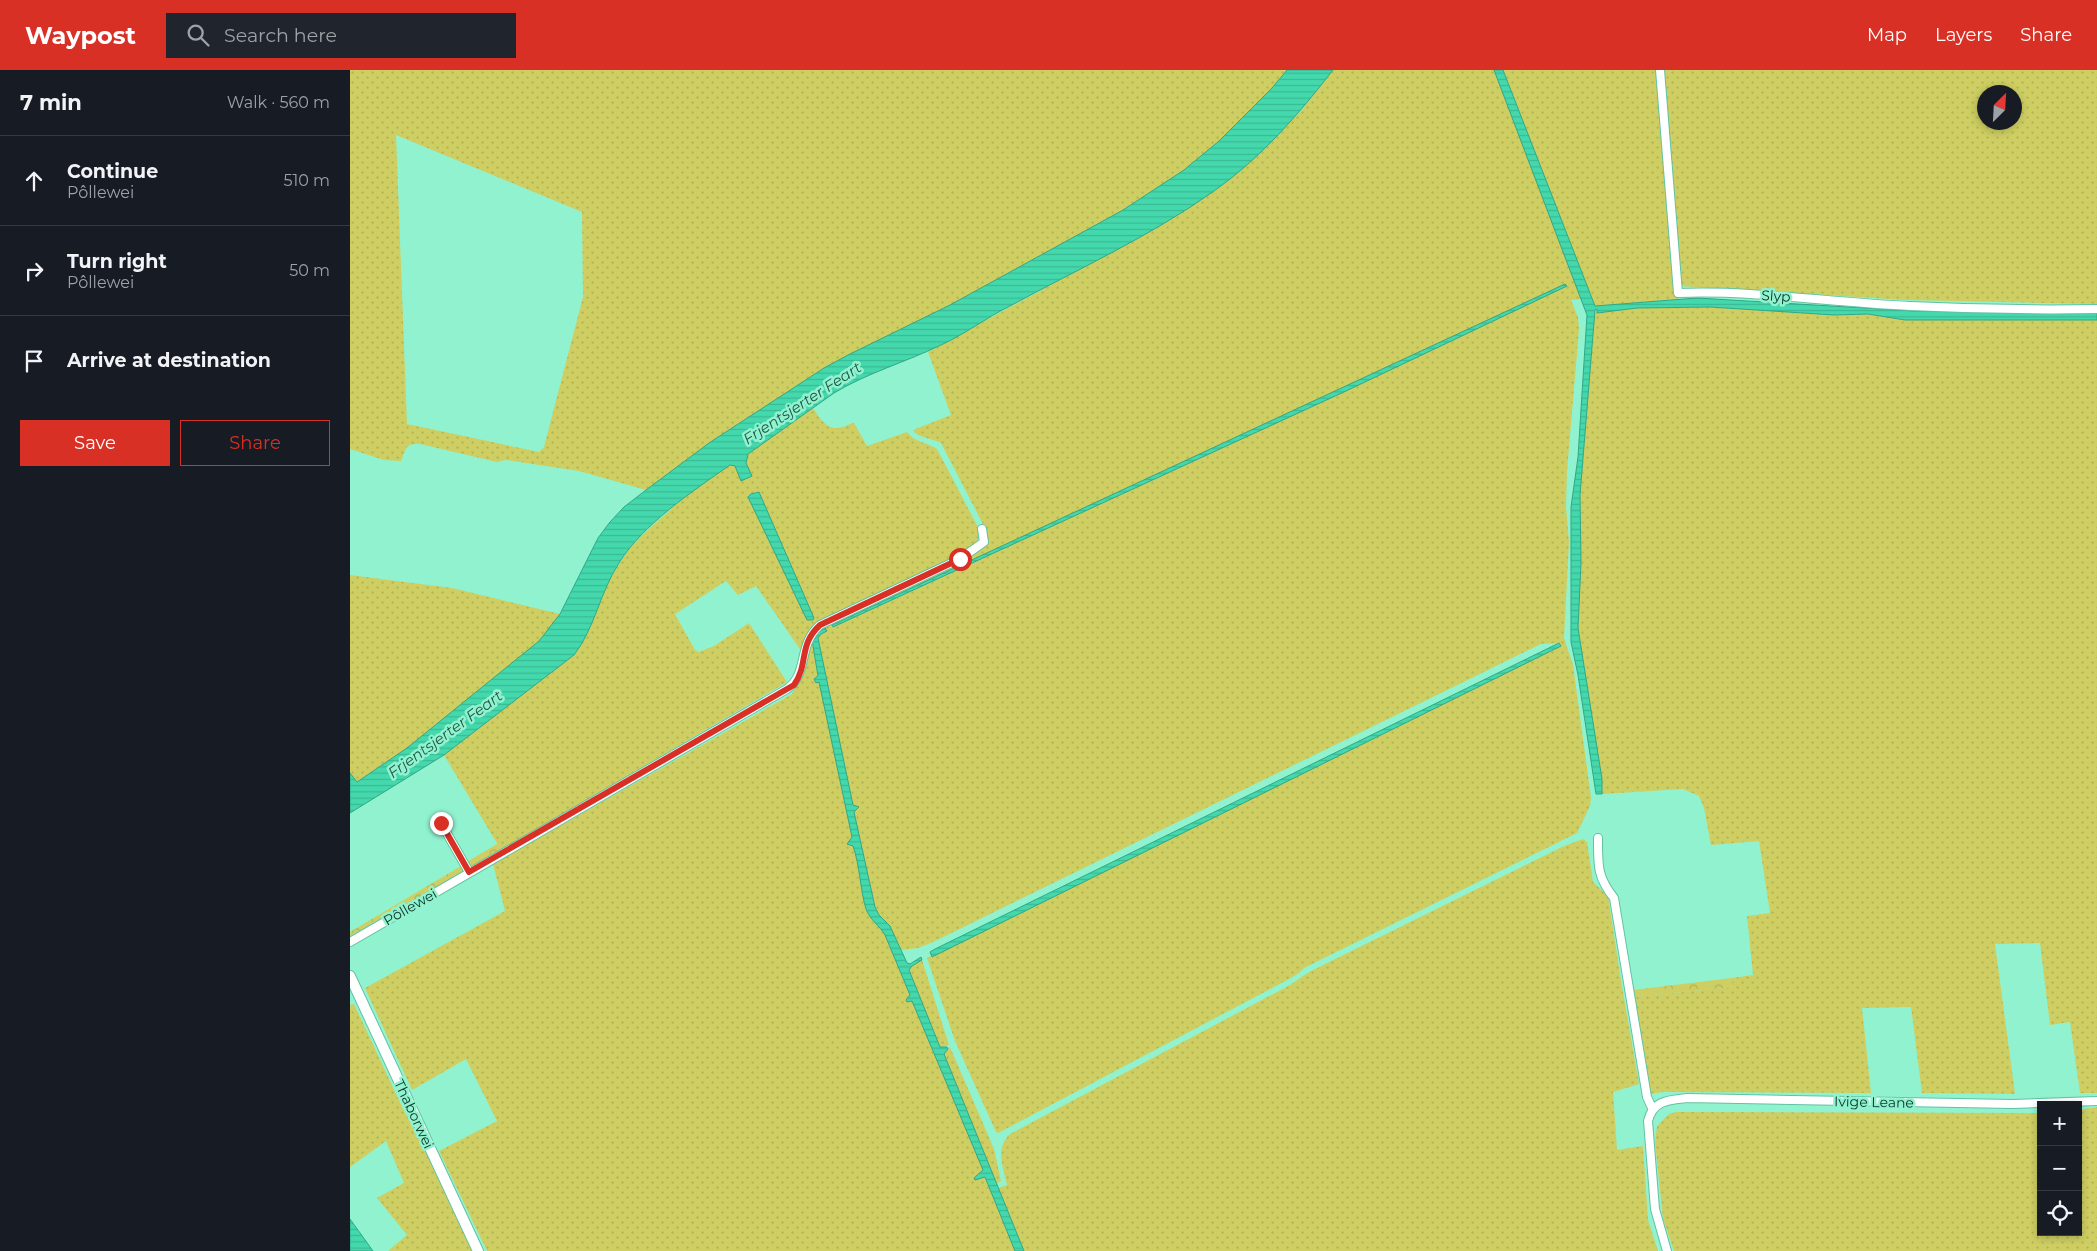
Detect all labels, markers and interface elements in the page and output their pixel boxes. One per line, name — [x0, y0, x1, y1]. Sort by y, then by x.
search box — [166, 13, 516, 58]
text: Waypost — [25, 21, 136, 50]
icon: search — [184, 21, 212, 49]
text: Search here — [224, 24, 337, 47]
text: Map — [1867, 24, 1907, 46]
text: Layers — [1935, 24, 1992, 46]
text: Share — [2020, 24, 2072, 46]
north arrow — [1977, 85, 2022, 130]
text: 7 min — [20, 90, 82, 115]
text: Walk · 560 m — [227, 93, 330, 112]
text: Continue — [67, 160, 158, 183]
icon: ahead — [20, 167, 48, 195]
text: 510 m — [283, 171, 330, 190]
text: Pôllewei — [67, 183, 134, 202]
text: Turn right — [67, 250, 167, 273]
icon: right — [20, 257, 48, 285]
text: 50 m — [289, 261, 330, 280]
text: Pôllewei — [67, 273, 134, 292]
street label: Slyp — [1761, 286, 1791, 306]
icon: arrive — [20, 347, 48, 375]
text: Arrive at destination — [67, 349, 271, 372]
water label: Frjentsjerter Feart — [739, 358, 865, 448]
button: Save — [20, 420, 170, 466]
button: Share — [180, 420, 330, 466]
route start — [949, 548, 972, 571]
water label: Frjentsjerter Feart — [384, 686, 506, 782]
route end — [430, 812, 453, 835]
street label: Pôllewei — [380, 884, 440, 930]
street label: Thaborwei — [390, 1077, 438, 1151]
street label: Ivige Leane — [1834, 1092, 1914, 1112]
map controls — [2037, 1101, 2082, 1236]
button: + — [2037, 1101, 2082, 1146]
button: − — [2037, 1146, 2082, 1191]
button: locate — [2037, 1191, 2082, 1236]

